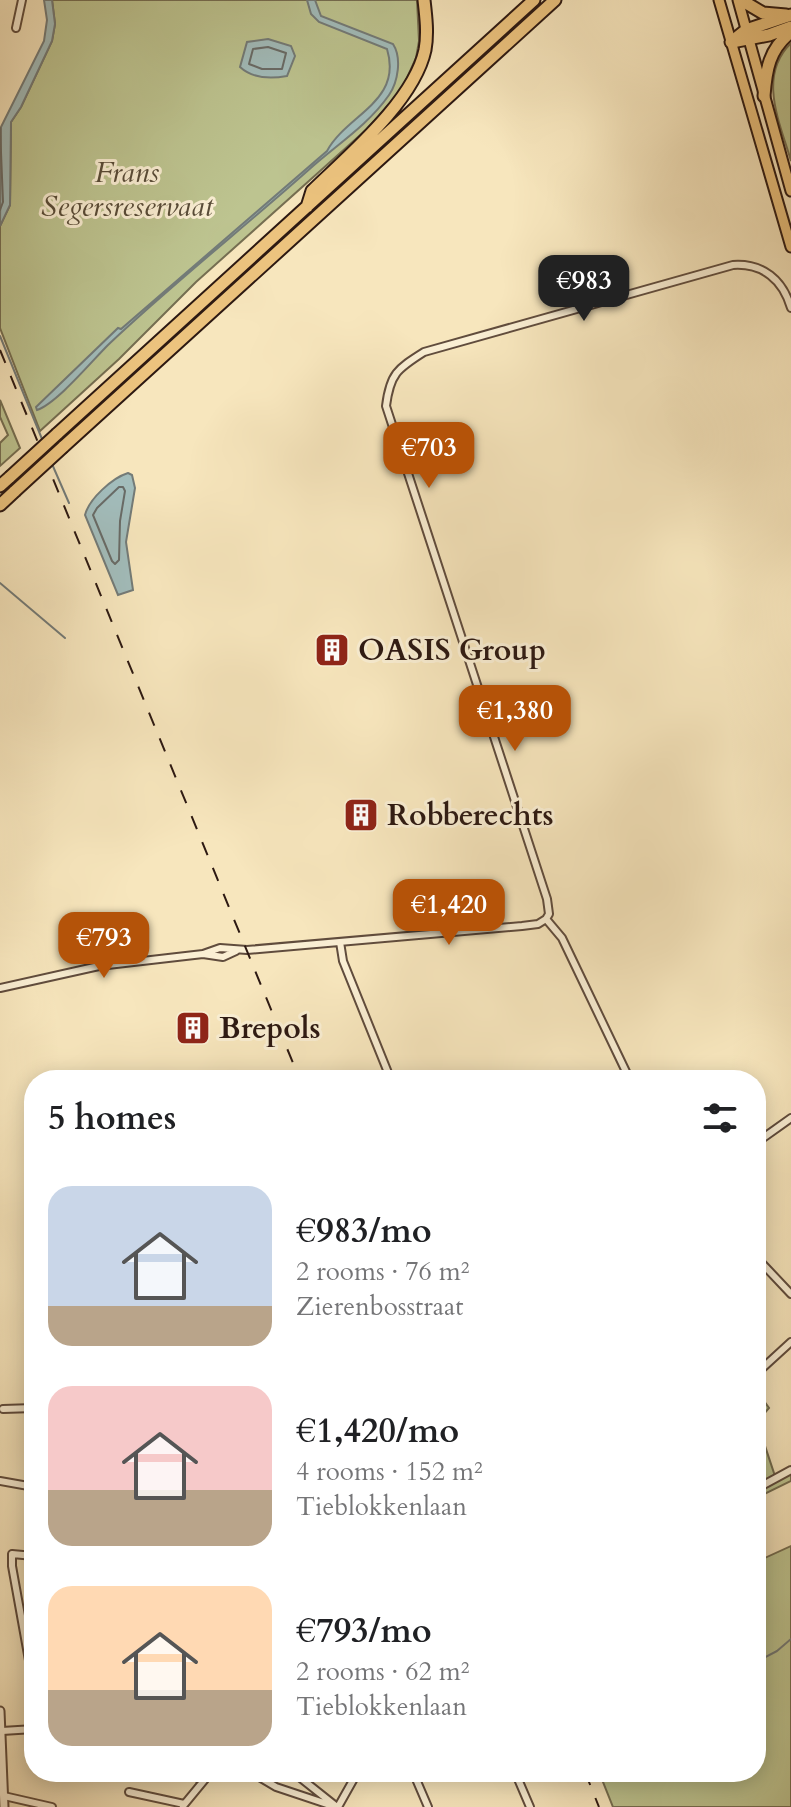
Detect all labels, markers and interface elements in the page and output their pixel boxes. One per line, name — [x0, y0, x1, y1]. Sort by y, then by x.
park label: Frans Segersreservaat — [41, 152, 214, 227]
pin: €983 — [537, 255, 631, 323]
text: €983 — [556, 263, 612, 298]
pin: €703 — [382, 422, 476, 490]
text: €703 — [401, 430, 457, 465]
place label: OASIS Group — [358, 630, 546, 671]
building icon: OASIS Group — [313, 631, 351, 669]
pin: €1,380 — [450, 685, 580, 753]
text: €1,380 — [477, 693, 553, 728]
place label: Robberechts — [387, 795, 553, 836]
building icon: Robberechts — [342, 796, 380, 834]
pin: €1,420 — [384, 879, 514, 947]
text: €1,420 — [411, 887, 487, 922]
pin: €793 — [57, 912, 151, 980]
text: €793 — [76, 920, 132, 955]
place label: Brepols — [219, 1008, 321, 1049]
building icon: Brepols — [174, 1009, 212, 1047]
text: 5 homes — [48, 1095, 176, 1141]
icon: filters — [698, 1096, 742, 1140]
text: €983/mo — [296, 1208, 432, 1254]
icon: home — [112, 1218, 208, 1314]
text: 2 rooms · 76 m² — [296, 1254, 469, 1289]
text: Zierenbosstraat — [296, 1289, 464, 1324]
text: €1,420/mo — [296, 1408, 459, 1454]
icon: home — [112, 1418, 208, 1514]
text: 4 rooms · 152 m² — [296, 1454, 483, 1489]
text: Tieblokkenlaan — [296, 1489, 467, 1524]
text: €793/mo — [296, 1608, 432, 1654]
icon: home — [112, 1618, 208, 1714]
text: 2 rooms · 62 m² — [296, 1654, 469, 1689]
text: Tieblokkenlaan — [296, 1689, 467, 1724]

